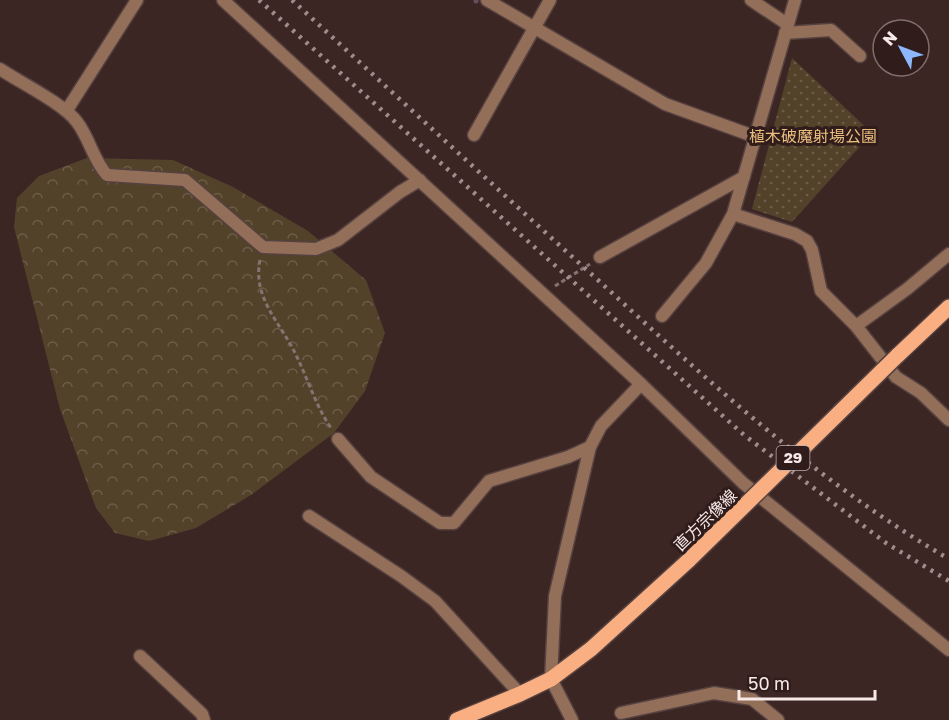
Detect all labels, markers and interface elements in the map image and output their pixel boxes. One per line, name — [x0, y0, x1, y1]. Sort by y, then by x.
north arrow — [871, 18, 931, 78]
text: N — [878, 27, 901, 49]
park label: 植木破魔射場公園 — [749, 126, 877, 146]
road number: 29 — [776, 446, 810, 470]
street label: 直方宗像線 — [669, 485, 741, 555]
scale bar — [739, 663, 876, 701]
text: 50 m — [748, 672, 790, 694]

